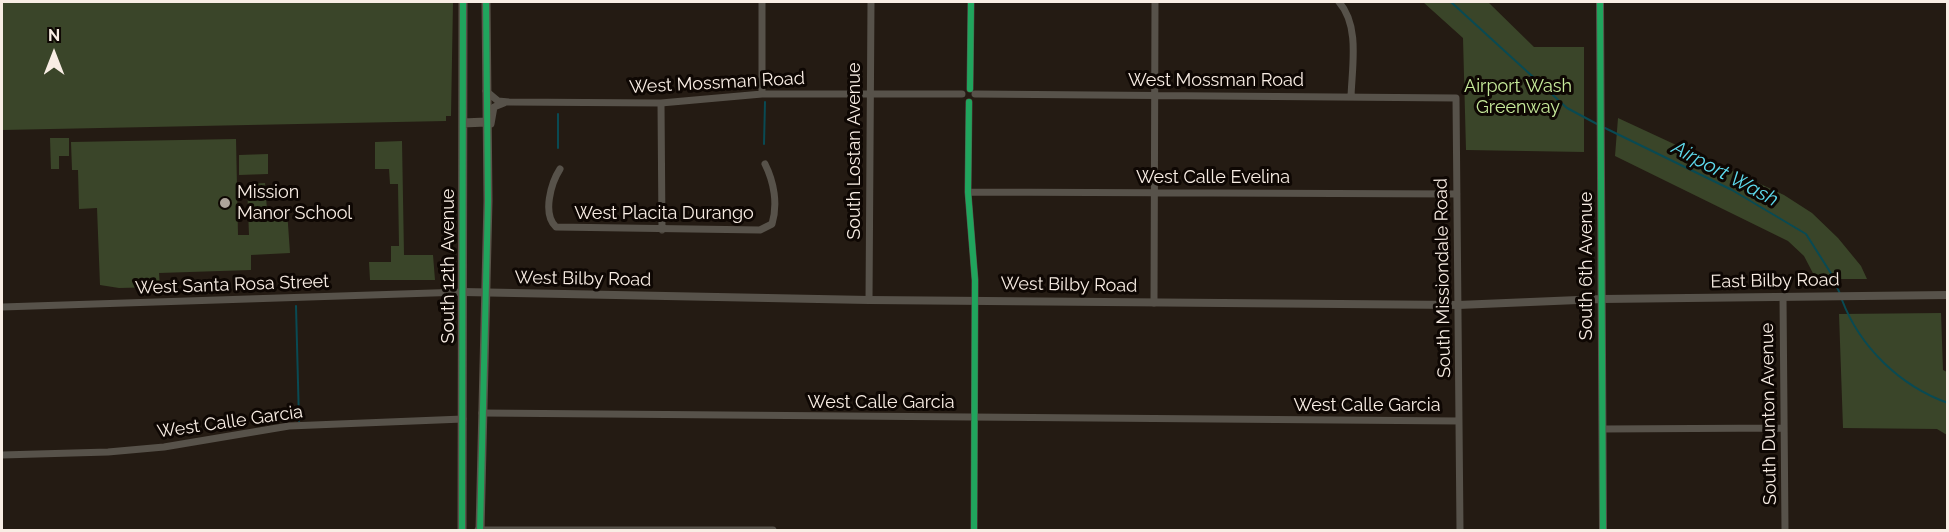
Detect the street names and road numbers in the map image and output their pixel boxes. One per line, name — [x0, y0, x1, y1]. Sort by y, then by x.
street label: South Lostan Avenue — [844, 62, 866, 240]
street label: West Mossman Road — [629, 68, 805, 98]
street label: West Mossman Road — [1128, 70, 1304, 92]
street label: West Calle Evelina — [1136, 167, 1290, 189]
street label: South Missiondale Road — [1430, 178, 1456, 378]
street label: South 12th Avenue — [438, 189, 460, 343]
street label: South 6th Avenue — [1576, 192, 1598, 340]
street label: West Placita Durango — [574, 203, 754, 225]
street label: West Bilby Road — [515, 267, 651, 291]
street label: East Bilby Road — [1710, 269, 1840, 293]
street label: West Santa Rosa Street — [135, 271, 329, 299]
street label: West Bilby Road — [1001, 273, 1137, 297]
street label: South Dunton Avenue — [1757, 323, 1781, 505]
street label: West Calle Garcia — [808, 392, 954, 414]
street label: West Calle Garcia — [1294, 395, 1440, 417]
street label: West Calle Garcia — [156, 401, 304, 443]

